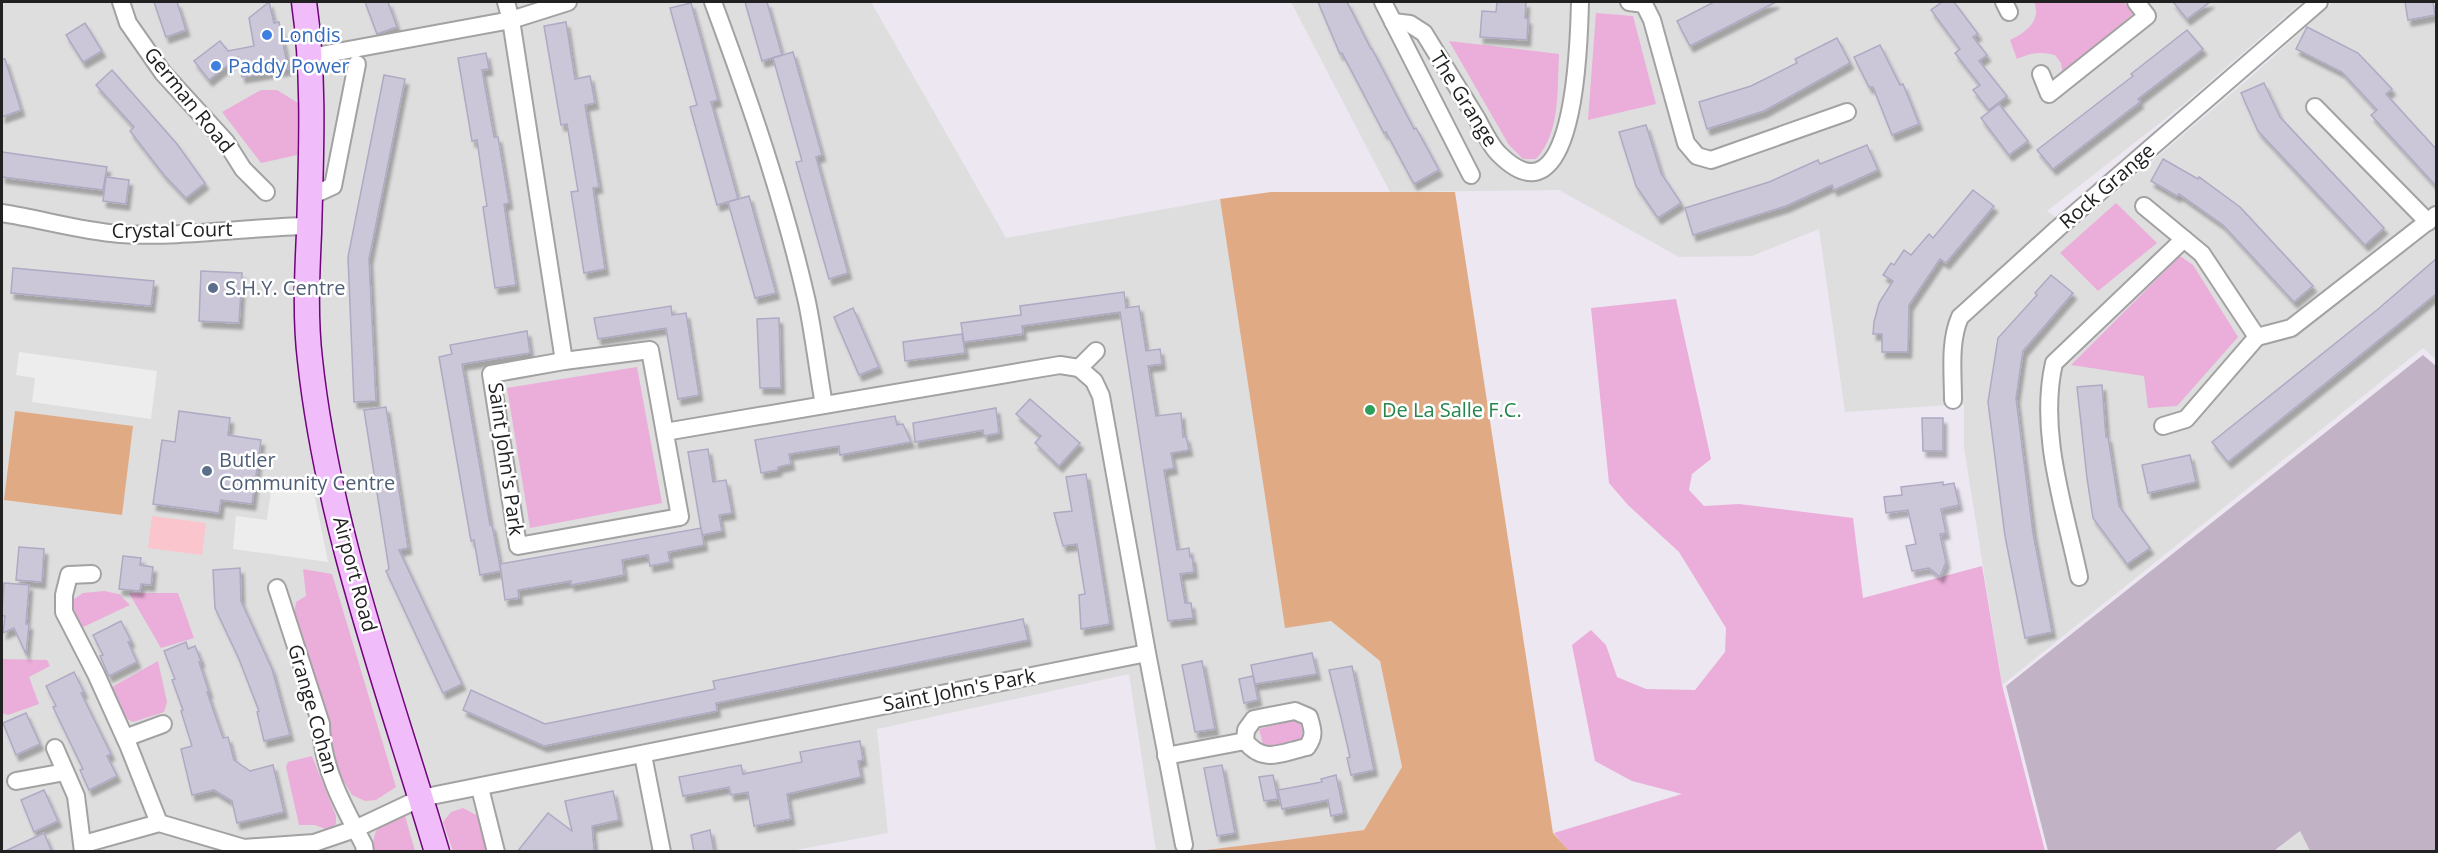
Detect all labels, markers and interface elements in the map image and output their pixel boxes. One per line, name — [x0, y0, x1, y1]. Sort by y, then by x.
place label: Londis — [279, 21, 341, 48]
marker: Londis — [260, 28, 274, 42]
street label: German Road — [138, 41, 240, 158]
street label: The Grange — [1424, 46, 1504, 152]
place label: Paddy Power — [228, 52, 350, 79]
marker: Paddy Power — [209, 59, 223, 73]
street label: Rock Grange — [2053, 137, 2160, 234]
street label: Crystal Court — [111, 215, 233, 244]
place label: S.H.Y. Centre — [225, 274, 345, 301]
marker: S.H.Y. Centre — [206, 281, 220, 295]
street label: Saint John's Park — [482, 381, 531, 538]
place label: De La Salle F.C. — [1382, 396, 1522, 423]
marker: De La Salle F.C. — [1363, 403, 1377, 417]
place label: Butler Community Centre — [219, 446, 395, 496]
marker: Butler Community Centre — [200, 464, 214, 478]
street label: Airport Road — [327, 513, 384, 635]
street label: Grange Cohan — [282, 641, 345, 777]
street label: Saint John's Park — [880, 661, 1038, 718]

